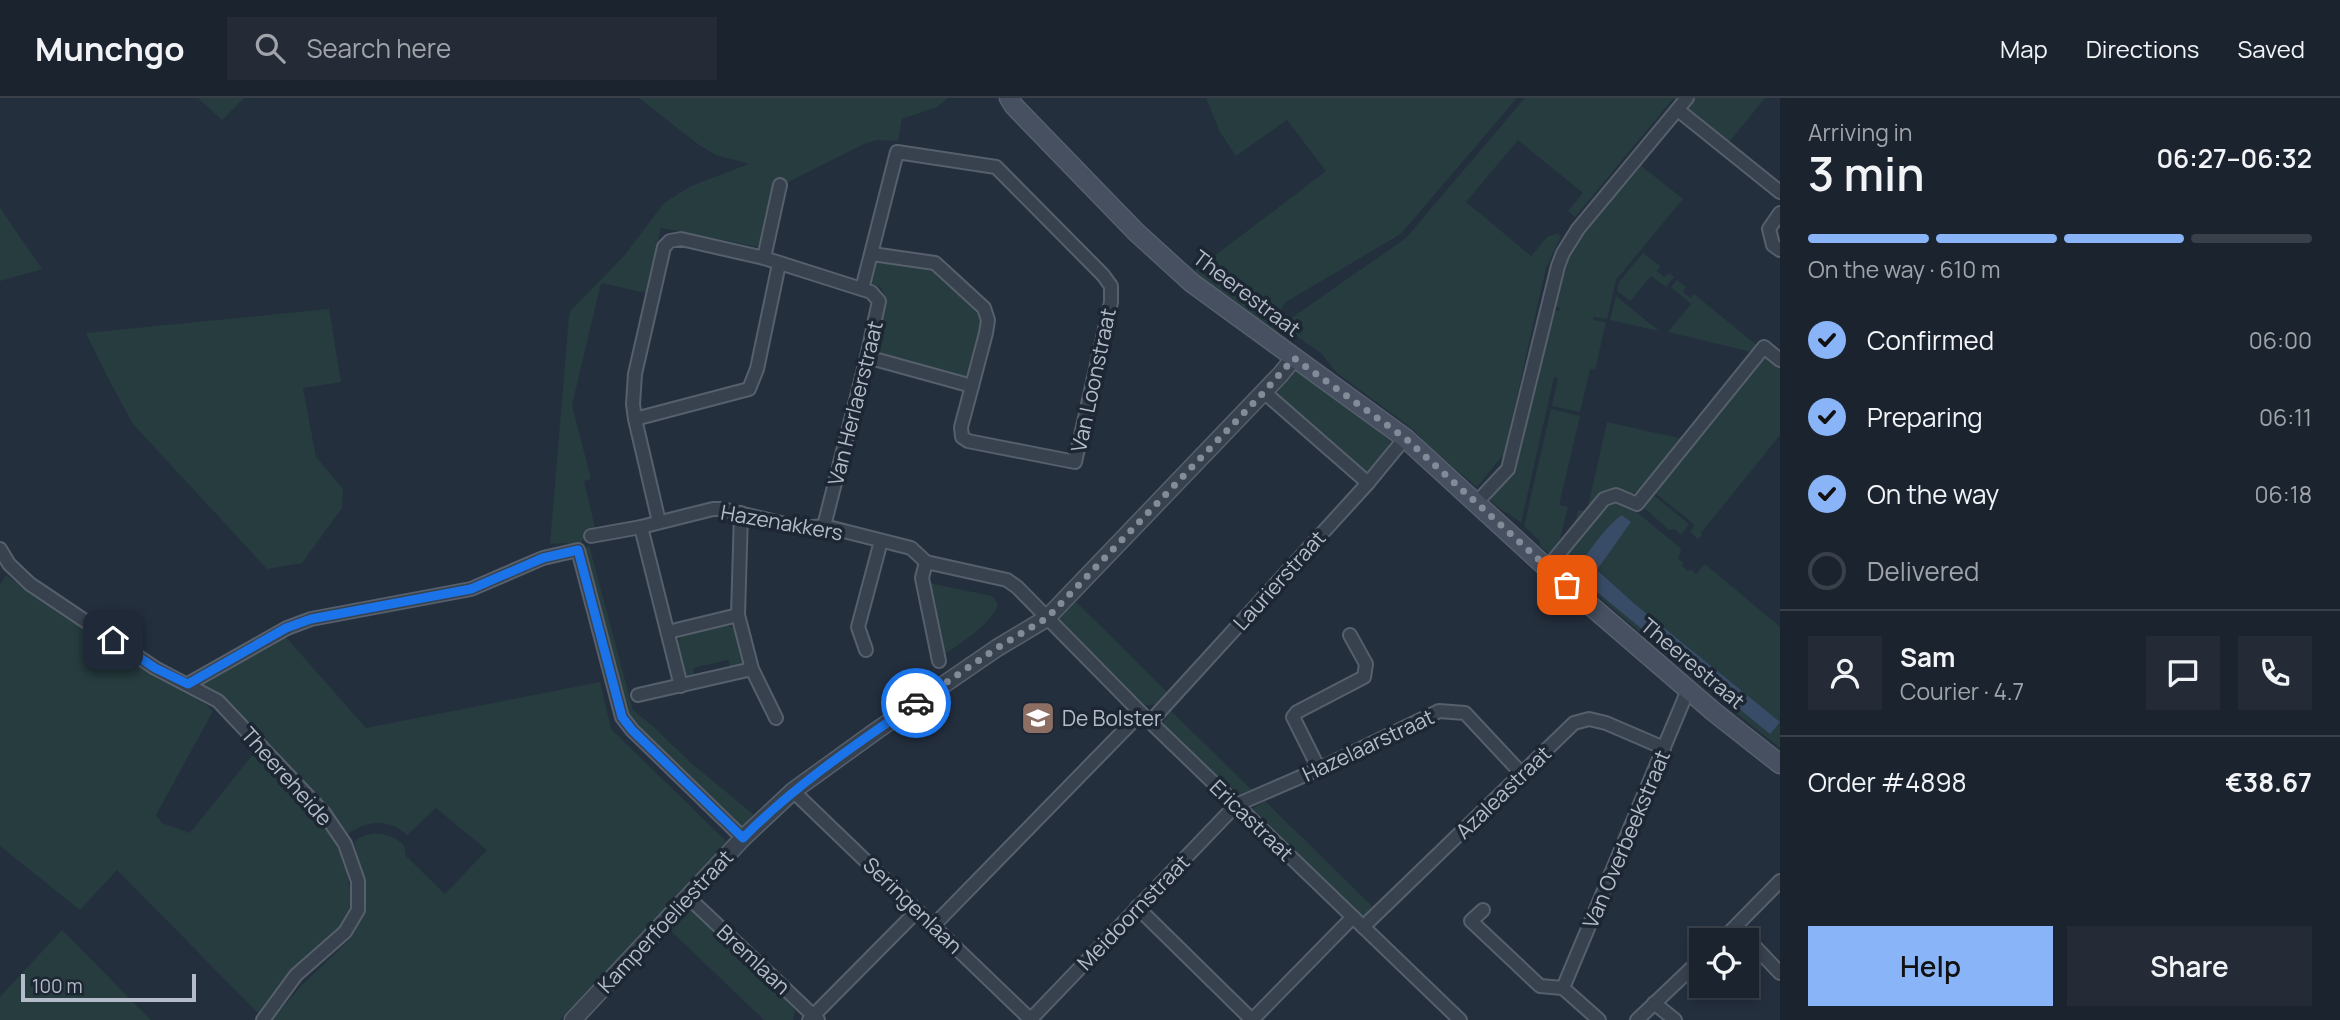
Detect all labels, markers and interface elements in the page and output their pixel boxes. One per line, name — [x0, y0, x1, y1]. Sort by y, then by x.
search box — [227, 17, 717, 80]
text: Munchgo — [35, 26, 185, 71]
icon: search — [251, 29, 289, 67]
text: Search here — [307, 30, 451, 66]
text: Map — [2000, 32, 2048, 65]
text: Directions — [2086, 32, 2199, 65]
text: Saved — [2237, 32, 2305, 65]
text: Arriving in — [1808, 116, 1913, 148]
text: 06:27–06:32 — [2156, 140, 2312, 176]
text: 3 min — [1808, 142, 1925, 205]
street label: Theerestraat — [1188, 243, 1306, 343]
text: On the way · 610 m — [1808, 253, 2000, 285]
street label: Van Loonstraat — [1064, 305, 1122, 455]
street label: Van Herlaerstraat — [821, 318, 889, 488]
icon: check — [1808, 321, 1846, 359]
text: Confirmed — [1867, 322, 1994, 358]
text: 06:00 — [2249, 324, 2312, 356]
icon: check — [1808, 398, 1846, 436]
text: Preparing — [1867, 399, 1983, 435]
text: 06:11 — [2259, 401, 2312, 433]
icon: check — [1808, 475, 1846, 513]
text: On the way — [1867, 476, 1999, 512]
text: 06:18 — [2255, 478, 2312, 510]
street label: Hazenakkers — [719, 497, 845, 547]
street label: Laurierstraat — [1227, 524, 1331, 636]
text: Delivered — [1867, 553, 1979, 589]
pin — [1537, 555, 1597, 615]
icon: bag — [1548, 566, 1586, 604]
pin — [83, 610, 143, 670]
street label: Theerestraat — [1635, 611, 1751, 715]
icon: home — [94, 621, 132, 659]
button: person — [1808, 636, 1882, 710]
button: chat — [2146, 636, 2220, 710]
button: phone — [2238, 636, 2312, 710]
text: Sam — [1900, 639, 1955, 675]
courier — [881, 668, 951, 738]
text: Courier · 4.7 — [1900, 675, 2024, 707]
icon: car — [897, 684, 935, 722]
school or university icon: De Bolster — [1019, 699, 1057, 737]
street label: Hazelaarstraat — [1298, 702, 1438, 788]
place label: De Bolster — [1062, 704, 1162, 732]
street label: Theereheide — [235, 721, 339, 831]
street label: Azaleastraat — [1449, 739, 1557, 845]
street label: Van Overbeekstraat — [1576, 746, 1676, 932]
text: Order #4898 — [1808, 764, 1967, 800]
text: €38.67 — [2225, 764, 2312, 800]
street label: Ericastraat — [1204, 773, 1300, 867]
street label: Kamperfoeliestraat — [591, 843, 739, 999]
street label: Meidoornstraat — [1071, 848, 1195, 976]
street label: Seringenlaan — [857, 851, 969, 959]
street label: Bremlaan — [711, 918, 797, 1000]
button: Help — [1808, 926, 2053, 1006]
button: Share — [2067, 926, 2312, 1006]
map controls — [1689, 928, 1759, 998]
button: locate — [1689, 928, 1759, 998]
scale bar — [21, 971, 196, 1003]
text: 100 m — [32, 973, 83, 999]

